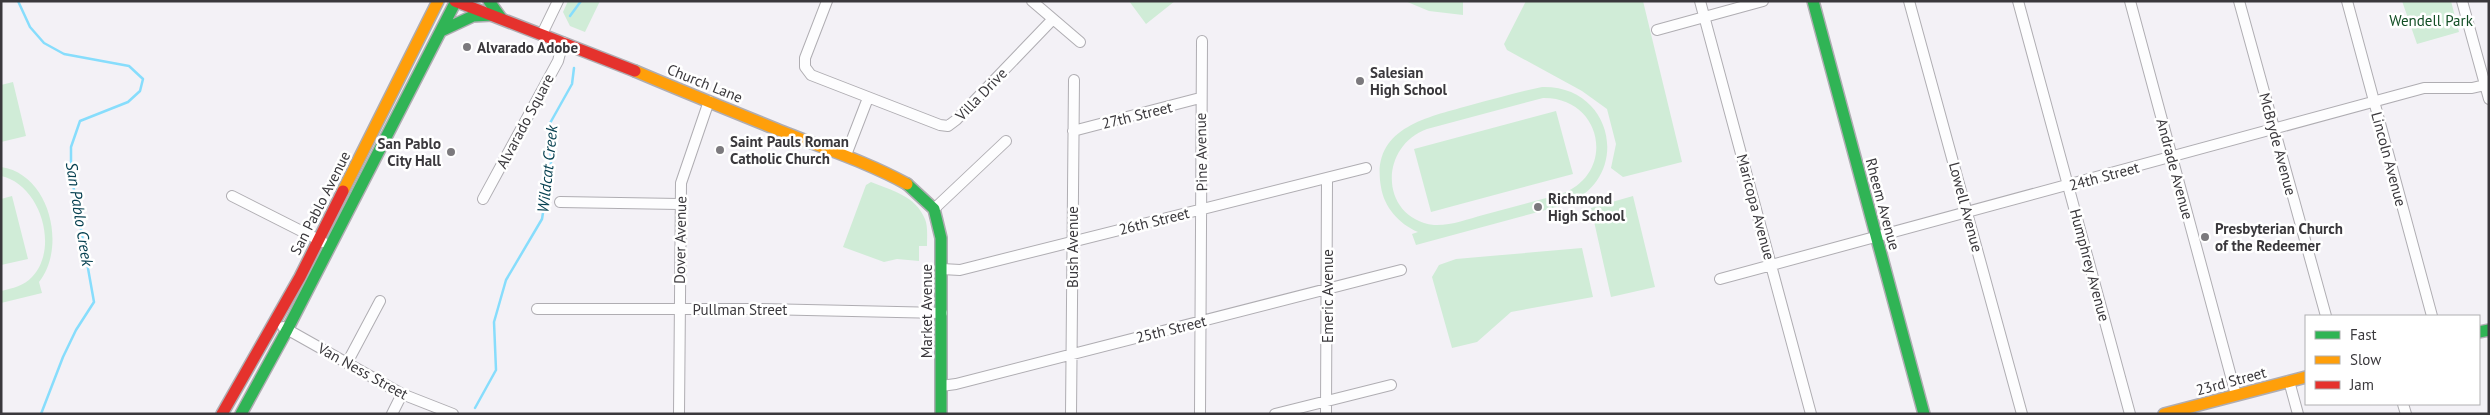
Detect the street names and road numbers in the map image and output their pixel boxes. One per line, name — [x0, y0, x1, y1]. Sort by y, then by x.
street label: Church Lane — [665, 59, 745, 107]
street label: Villa Drive — [950, 64, 1011, 125]
street label: Alvarado Square — [492, 70, 558, 172]
street label: McBryde Avenue — [2255, 91, 2301, 197]
street label: 27th Street — [1100, 97, 1174, 133]
street label: Lincoln Avenue — [2367, 109, 2411, 209]
street label: Pine Avenue — [1191, 113, 1211, 191]
street label: Andrade Avenue — [2152, 116, 2198, 222]
street label: San Pablo Avenue — [286, 148, 354, 258]
street label: Maricopa Avenue — [1733, 152, 1779, 262]
street label: Rheem Avenue — [1862, 156, 1904, 252]
street label: 24th Street — [2067, 158, 2141, 194]
street label: Lowell Avenue — [1945, 160, 1987, 254]
street label: Dover Avenue — [670, 196, 690, 284]
street label: 26th Street — [1117, 203, 1191, 239]
street label: Bush Avenue — [1063, 206, 1082, 288]
street label: Humphrey Avenue — [2066, 207, 2114, 323]
street label: Emeric Avenue — [1318, 249, 1337, 343]
street label: Market Avenue — [917, 264, 936, 358]
street label: Pullman Street — [693, 300, 787, 319]
street label: 25th Street — [1134, 311, 1208, 347]
street label: Van Ness Street — [314, 338, 411, 404]
street label: 23rd Street — [2194, 363, 2268, 399]

